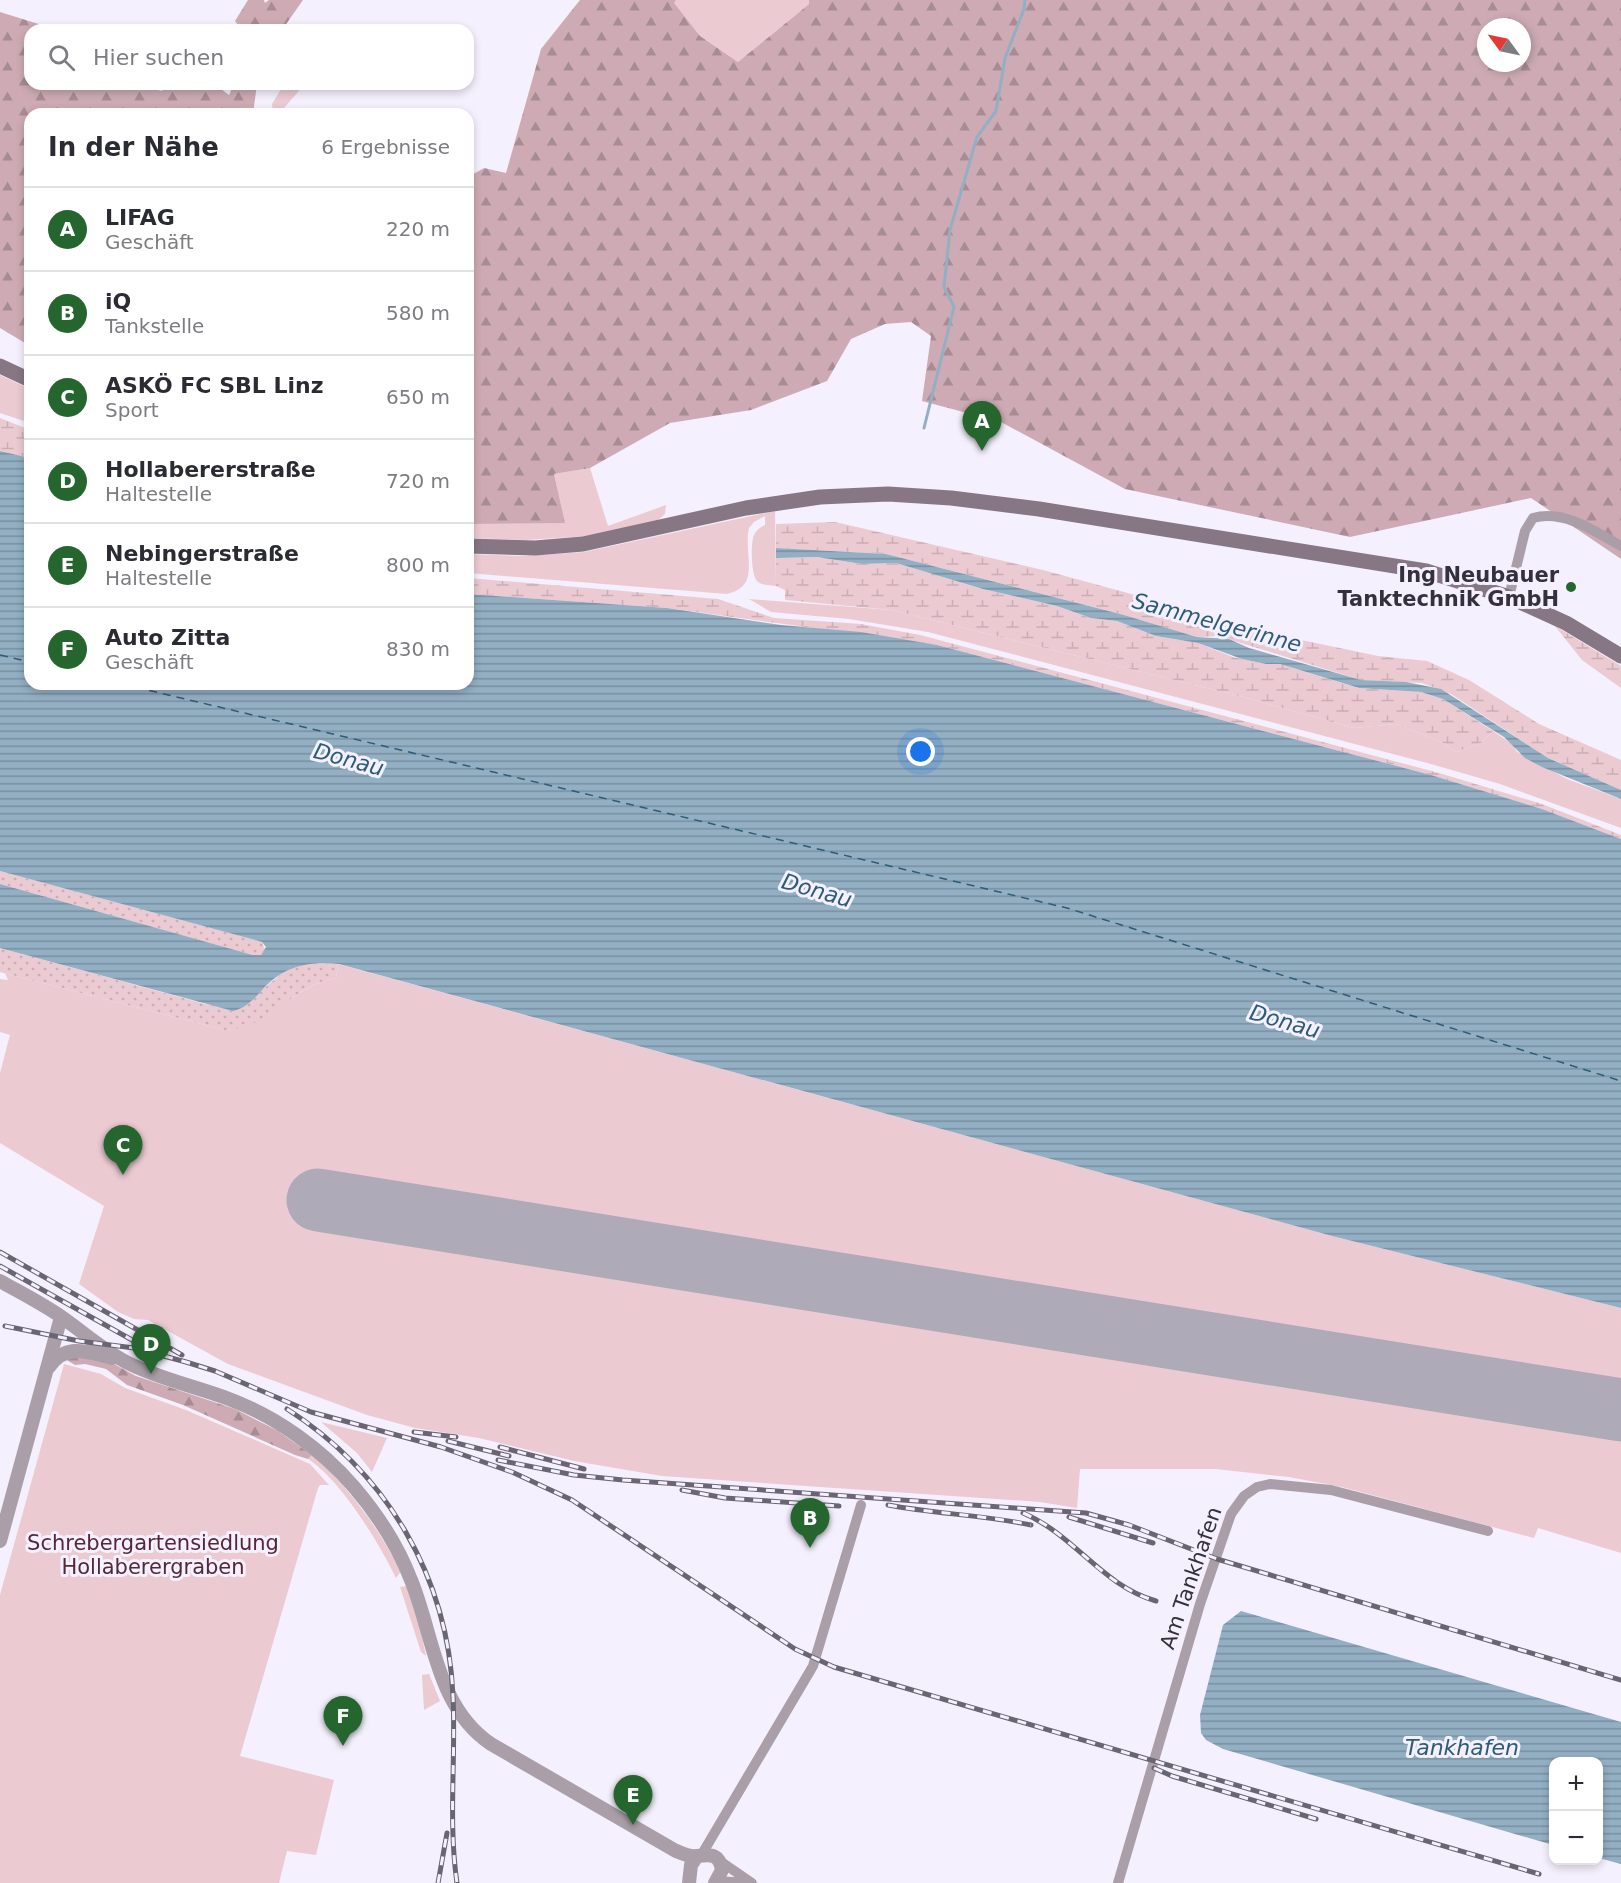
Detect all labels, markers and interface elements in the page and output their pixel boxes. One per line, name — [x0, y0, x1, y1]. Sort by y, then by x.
north arrow — [1477, 18, 1531, 72]
search box — [24, 24, 474, 90]
icon: search — [45, 41, 78, 74]
text: Hier suchen — [93, 45, 224, 70]
text: In der Nähe — [48, 132, 219, 162]
text: 6 Ergebnisse — [321, 135, 450, 159]
text: LIFAG — [105, 205, 175, 230]
text: A — [60, 217, 75, 241]
text: 220 m — [386, 217, 450, 241]
text: Geschäft — [105, 230, 194, 254]
text: iQ — [105, 289, 131, 314]
text: B — [60, 301, 75, 325]
text: 580 m — [386, 301, 450, 325]
text: Tankstelle — [105, 314, 204, 338]
text: ASKÖ FC SBL Linz — [105, 373, 323, 398]
text: C — [60, 385, 75, 409]
text: 650 m — [386, 385, 450, 409]
text: Sport — [105, 398, 159, 422]
pin: A — [962, 402, 1002, 451]
text: Hollabererstraße — [105, 457, 316, 482]
text: D — [59, 469, 76, 493]
text: 720 m — [386, 469, 450, 493]
text: Haltestelle — [105, 482, 212, 506]
text: Nebingerstraße — [105, 541, 299, 566]
text: E — [61, 553, 74, 577]
text: 800 m — [386, 553, 450, 577]
place label: Ing Neubauer Tanktechnik GmbH — [1337, 563, 1560, 611]
text: Haltestelle — [105, 566, 212, 590]
marker: Ing Neubauer Tanktechnik GmbH — [1564, 580, 1578, 594]
water label: Sammelgerinne — [1130, 588, 1304, 657]
text: Auto Zitta — [105, 625, 230, 650]
text: F — [61, 637, 74, 661]
text: 830 m — [386, 637, 450, 661]
text: Geschäft — [105, 650, 194, 674]
your location — [906, 737, 935, 766]
water label: Donau — [311, 738, 387, 781]
water label: Donau — [779, 869, 855, 912]
water label: Donau — [1247, 1000, 1323, 1043]
pin: C — [104, 1126, 142, 1175]
pin: D — [132, 1324, 170, 1374]
pin: B — [790, 1498, 830, 1548]
street label: Am Tankhafen — [1155, 1504, 1227, 1652]
park label: Schrebergartensiedlung Hollaberergraben — [27, 1531, 279, 1579]
pin: F — [324, 1696, 362, 1746]
water label: Tankhafen — [1405, 1735, 1519, 1760]
map controls — [1549, 1757, 1603, 1865]
button: + — [1549, 1757, 1603, 1811]
pin: E — [614, 1776, 652, 1825]
button: − — [1549, 1811, 1603, 1865]

